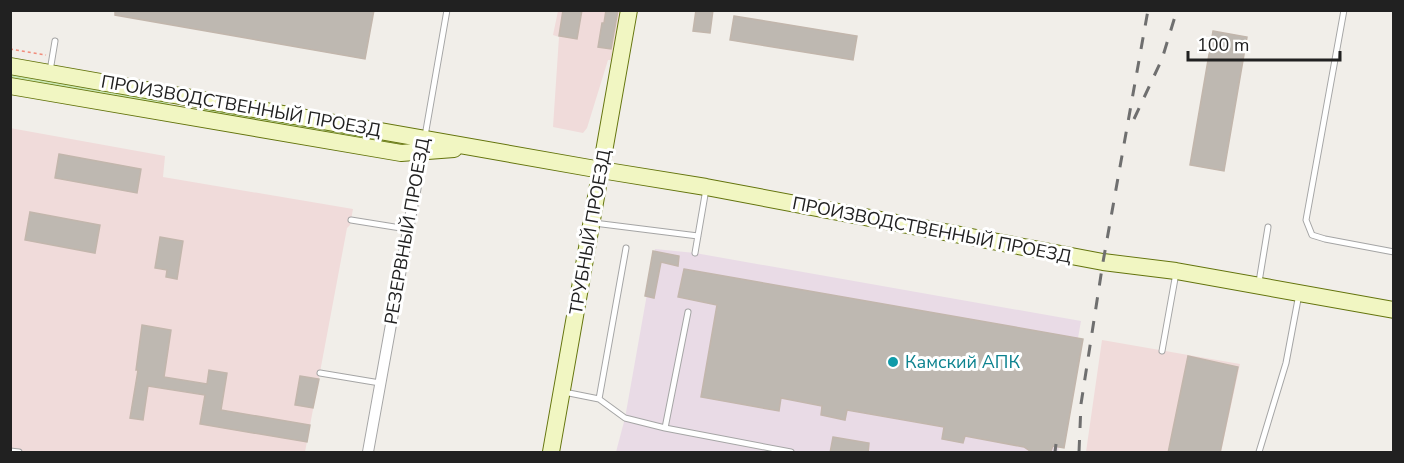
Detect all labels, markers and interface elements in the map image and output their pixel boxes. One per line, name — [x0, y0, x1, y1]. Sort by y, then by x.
scale bar — [1188, 24, 1340, 62]
text: 100 m — [1197, 33, 1249, 57]
street label: ПРОИЗВОДСТВЕННЫЙ ПРОЕЗД — [99, 70, 383, 142]
street label: РЕЗЕРВНЫЙ ПРОЕЗД — [379, 136, 435, 326]
street label: ТРУБНЫЙ ПРОЕЗД — [564, 147, 616, 317]
street label: ПРОИЗВОДСТВЕННЫЙ ПРОЕЗД — [790, 191, 1074, 269]
place label: Камский АПК — [905, 350, 1020, 374]
marker: Камский АПК — [886, 355, 900, 369]

